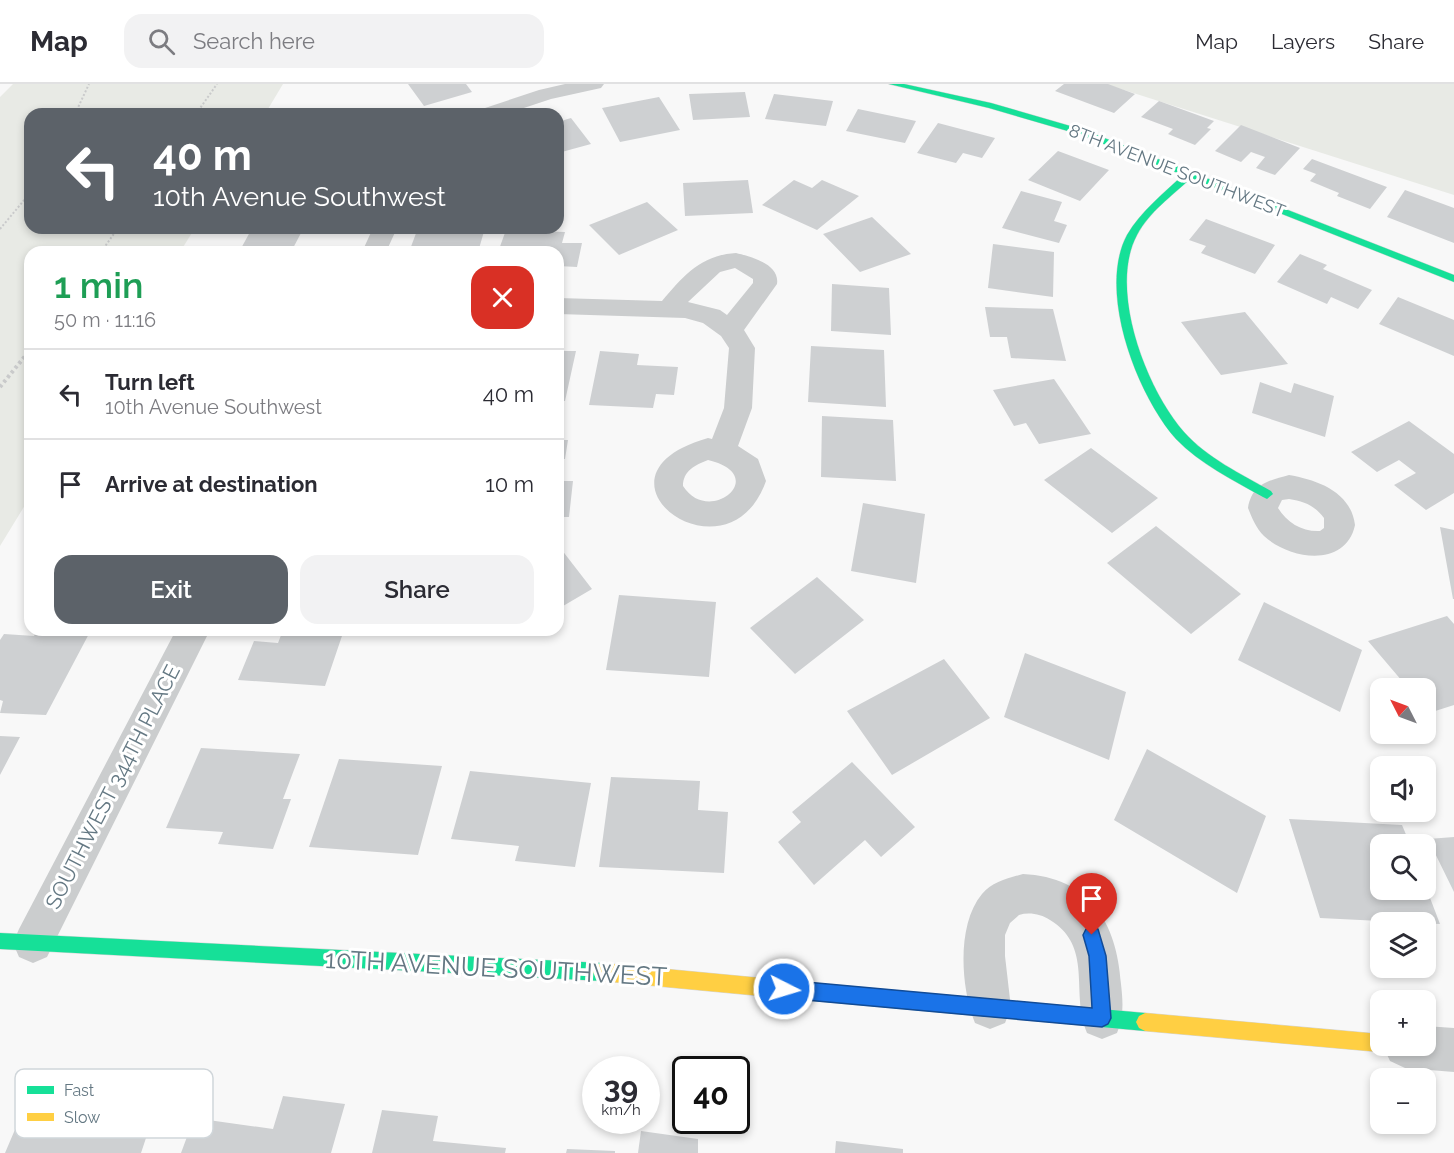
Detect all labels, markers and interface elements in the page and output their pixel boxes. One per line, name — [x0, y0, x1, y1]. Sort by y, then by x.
search box — [124, 14, 544, 68]
text: Map — [30, 25, 88, 58]
icon: search — [145, 25, 178, 58]
text: Search here — [193, 28, 315, 54]
text: Map — [1195, 29, 1238, 54]
text: Layers — [1271, 29, 1335, 54]
text: Share — [1368, 29, 1424, 54]
street label: 8TH AVENUE SOUTHWEST — [1066, 119, 1288, 222]
text: 40 m — [153, 131, 252, 180]
icon: left — [54, 132, 132, 210]
text: 10th Avenue Southwest — [153, 181, 446, 212]
text: 1 min — [54, 264, 143, 306]
button: close — [471, 266, 534, 329]
text: 50 m · 11:16 — [54, 308, 156, 332]
text: Turn left — [105, 369, 195, 395]
icon: left — [54, 378, 87, 411]
text: 40 m — [483, 381, 534, 407]
text: 10th Avenue Southwest — [105, 395, 322, 419]
icon: arrive — [54, 468, 87, 501]
text: Arrive at destination — [105, 471, 318, 497]
text: 10 m — [485, 471, 534, 497]
button: Exit — [54, 555, 288, 624]
button: Share — [300, 555, 534, 624]
street label: SOUTHWEST 344TH PLACE — [40, 661, 185, 913]
north arrow — [1370, 678, 1436, 744]
map controls — [1370, 678, 1436, 1134]
button: sound — [1370, 756, 1436, 822]
button: search — [1370, 834, 1436, 900]
pin — [1066, 873, 1117, 935]
icon: arrive — [1075, 882, 1108, 915]
button: layers — [1370, 912, 1436, 978]
street label: 10TH AVENUE SOUTHWEST — [324, 944, 668, 992]
position arrow — [752, 957, 816, 1021]
button: + — [1370, 990, 1436, 1056]
speed limit sign: 40 — [672, 1056, 750, 1134]
button: − — [1370, 1068, 1436, 1134]
legend — [15, 1069, 213, 1138]
text: 39 — [604, 1070, 638, 1105]
text: Fast — [64, 1081, 95, 1100]
text: km/h — [601, 1101, 641, 1119]
text: Slow — [64, 1108, 100, 1127]

